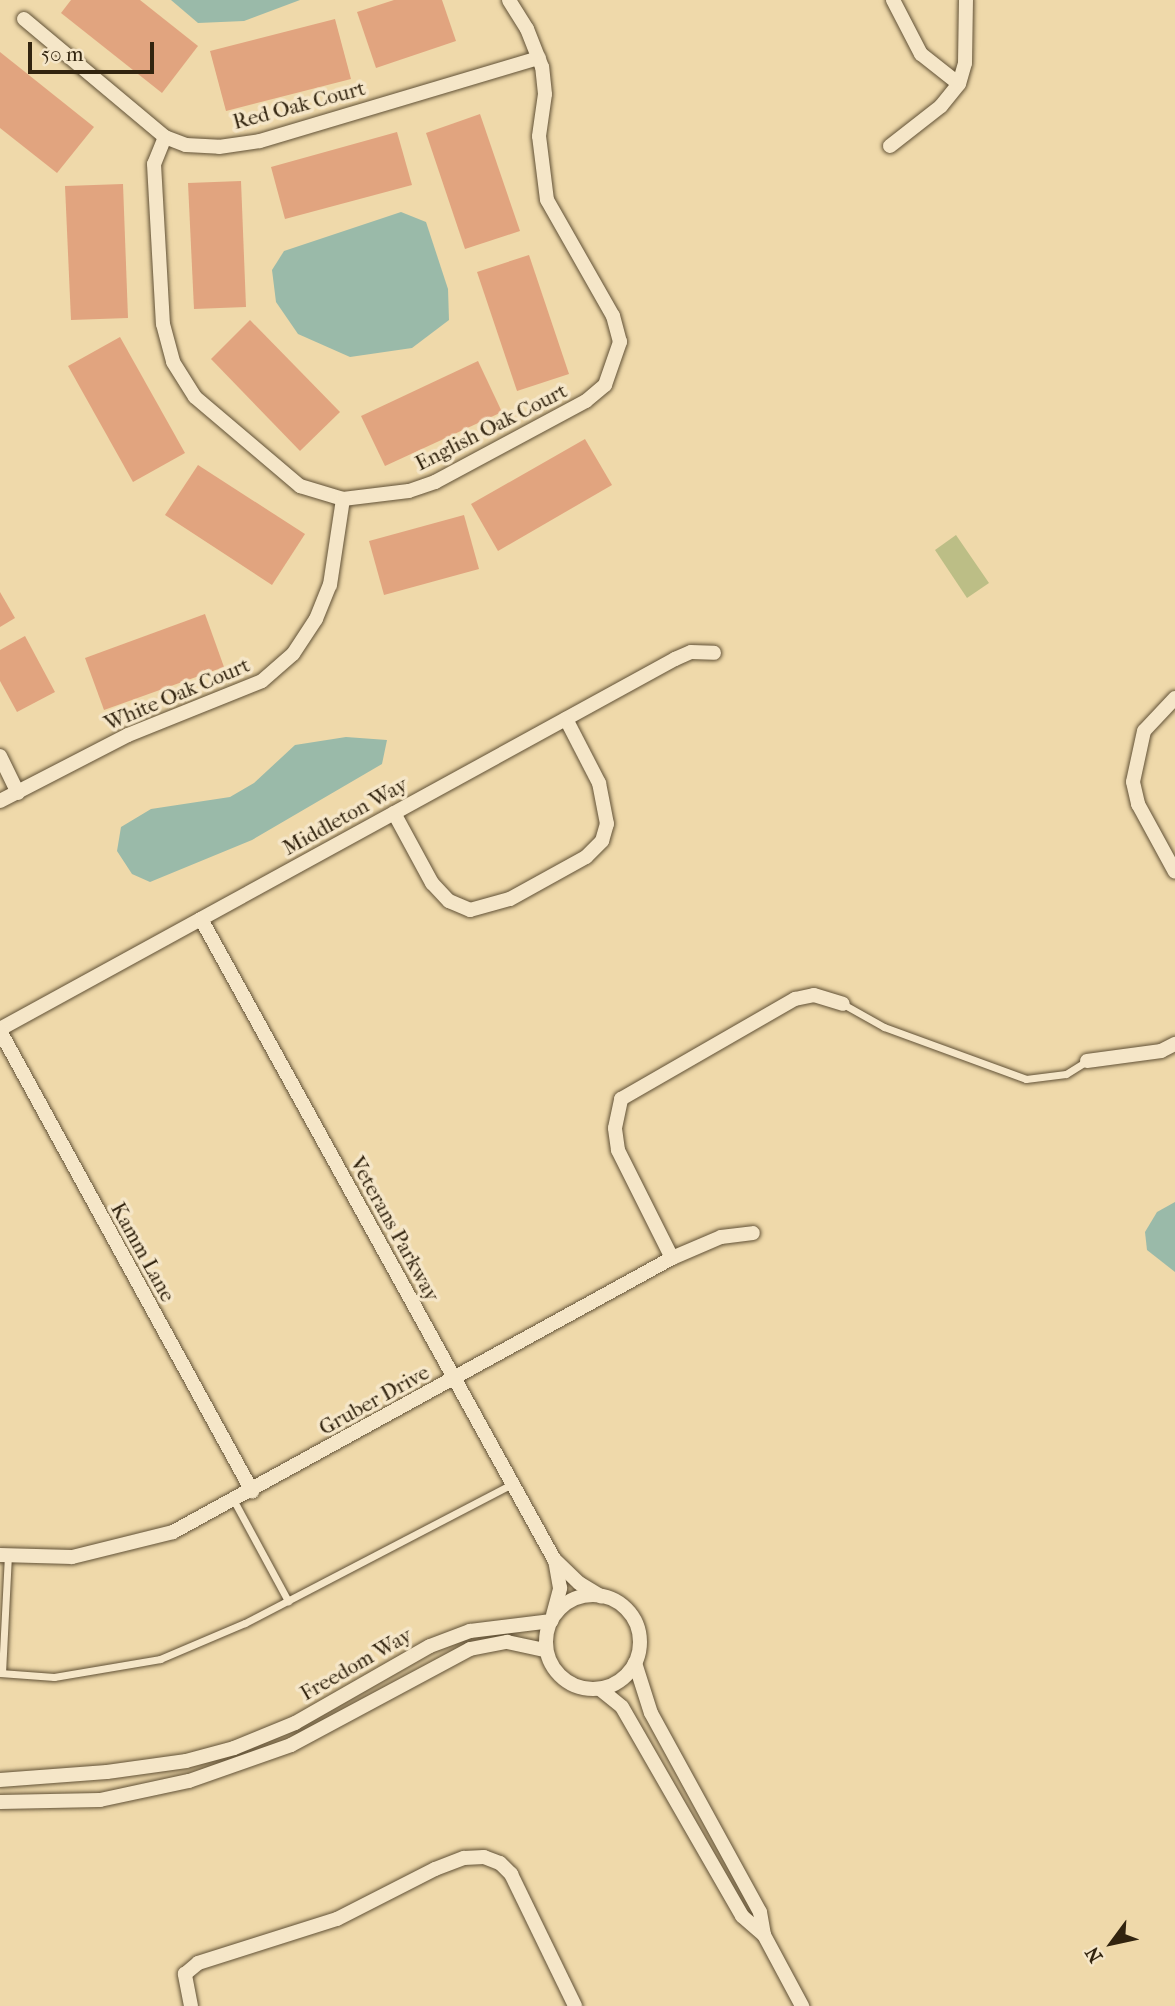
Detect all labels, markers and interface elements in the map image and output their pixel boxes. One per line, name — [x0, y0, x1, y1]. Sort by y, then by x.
scale bar — [32, 28, 158, 72]
text: 50 m — [41, 42, 84, 66]
street label: Red Oak Court — [230, 75, 368, 135]
street label: English Oak Court — [411, 378, 571, 476]
street label: White Oak Court — [100, 652, 254, 736]
street label: Middleton Way — [278, 771, 412, 861]
street label: Veterans Parkway — [345, 1152, 445, 1306]
street label: Kamm Lane — [105, 1198, 181, 1306]
street label: Gruber Drive — [315, 1359, 433, 1441]
street label: Freedom Way — [296, 1622, 416, 1706]
north arrow — [1077, 1908, 1147, 1978]
text: N — [1081, 1942, 1108, 1966]

